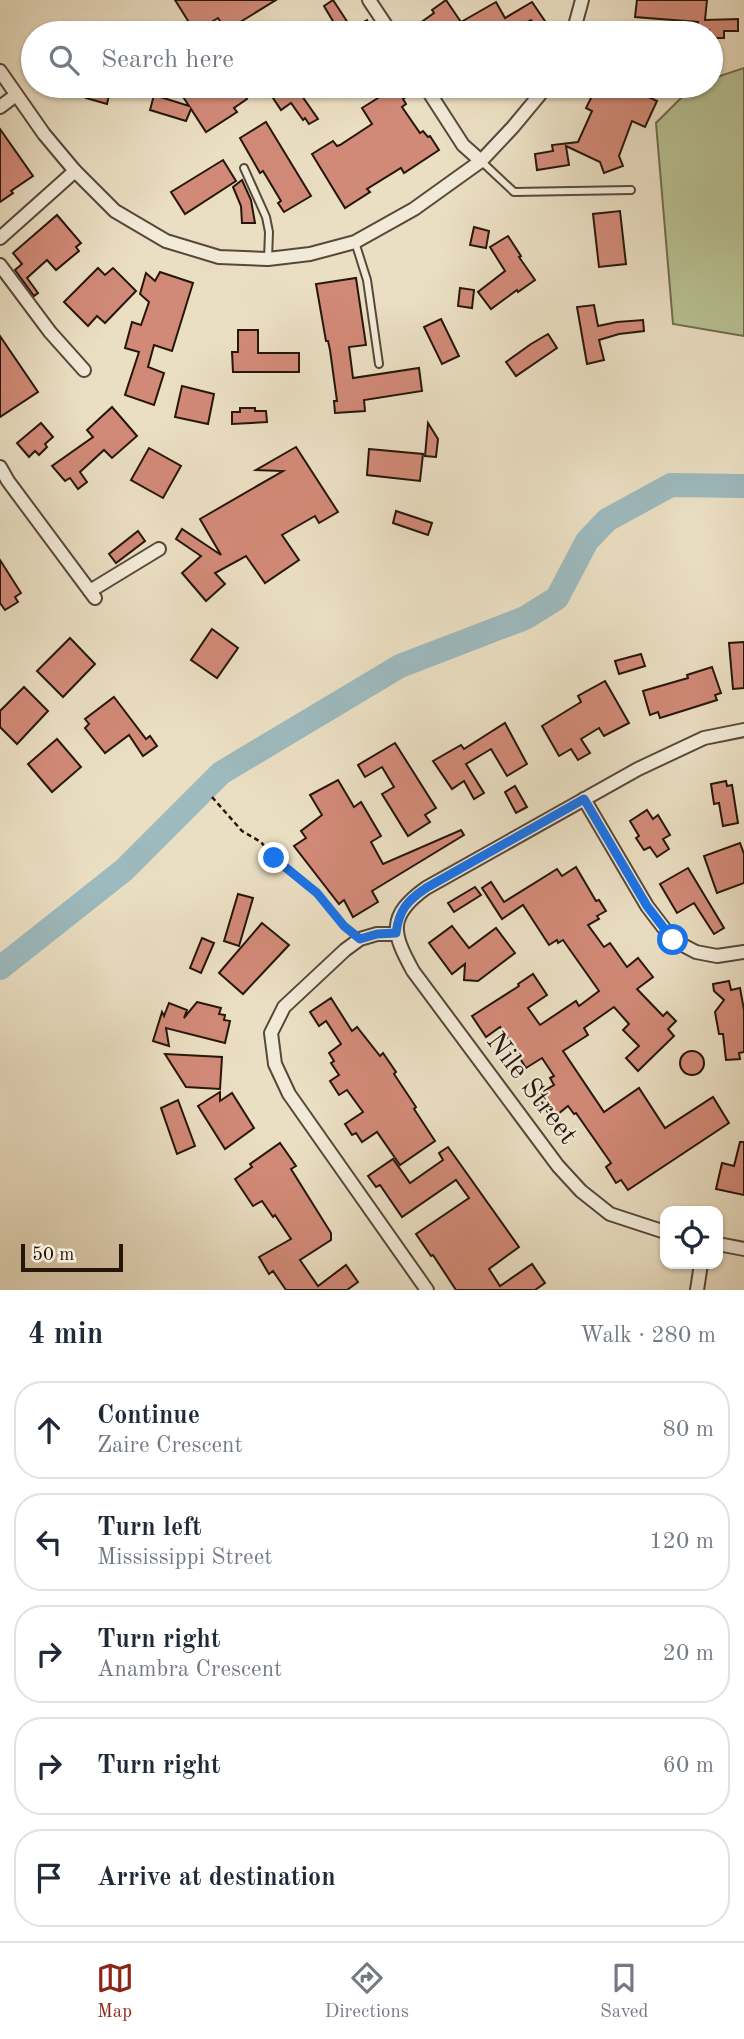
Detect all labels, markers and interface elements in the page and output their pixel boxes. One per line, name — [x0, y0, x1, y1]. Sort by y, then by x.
search box — [21, 21, 723, 98]
icon: search — [45, 41, 83, 79]
text: Search here — [101, 47, 234, 73]
route end — [258, 842, 289, 873]
route start — [657, 924, 688, 955]
street label: Nile Street — [480, 1028, 582, 1150]
map controls — [660, 1206, 723, 1269]
button: locate — [660, 1206, 723, 1269]
scale bar — [21, 1241, 122, 1273]
text: 50 m — [32, 1246, 74, 1265]
text: 4 min — [28, 1320, 103, 1350]
text: Walk · 280 m — [580, 1324, 716, 1347]
text: Continue — [97, 1403, 200, 1429]
icon: ahead — [30, 1411, 68, 1449]
text: 80 m — [663, 1418, 714, 1441]
text: Zaire Crescent — [97, 1434, 243, 1457]
text: Turn left — [97, 1515, 202, 1541]
icon: left — [30, 1523, 68, 1561]
text: 120 m — [649, 1530, 714, 1553]
text: Mississippi Street — [97, 1546, 272, 1569]
text: Turn right — [97, 1627, 220, 1653]
icon: right — [30, 1635, 68, 1673]
text: 20 m — [663, 1642, 714, 1665]
text: Anambra Crescent — [97, 1658, 282, 1681]
icon: right — [30, 1747, 68, 1785]
text: Turn right — [97, 1753, 220, 1779]
text: 60 m — [663, 1754, 714, 1777]
icon: arrive — [30, 1859, 68, 1897]
text: Arrive at destination — [97, 1865, 336, 1891]
tab: Map — [96, 1959, 134, 2024]
tab: Directions — [325, 1959, 409, 2024]
tab: Saved — [600, 1959, 648, 2024]

